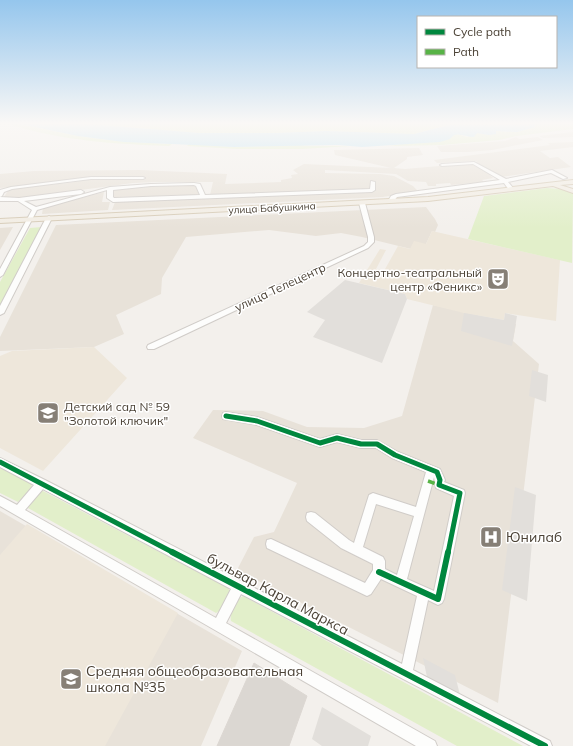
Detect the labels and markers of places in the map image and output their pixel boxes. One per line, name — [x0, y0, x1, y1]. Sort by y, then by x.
place label: Концертно-театральный центр «Феникс» — [337, 265, 483, 294]
theatre icon: Концертно-театральный центр «Феникс» — [485, 266, 511, 292]
place label: Детский сад № 59 "Золотой ключик" — [64, 399, 170, 428]
school or university icon: Детский сад № 59 "Золотой ключик" — [35, 400, 61, 426]
hospital icon: Юнилаб — [478, 524, 504, 550]
place label: Юнилаб — [506, 528, 562, 546]
place label: Средняя общеобразовательная школа №35 — [86, 662, 303, 696]
school or university icon: Средняя общеобразовательная школа №35 — [58, 666, 84, 692]

